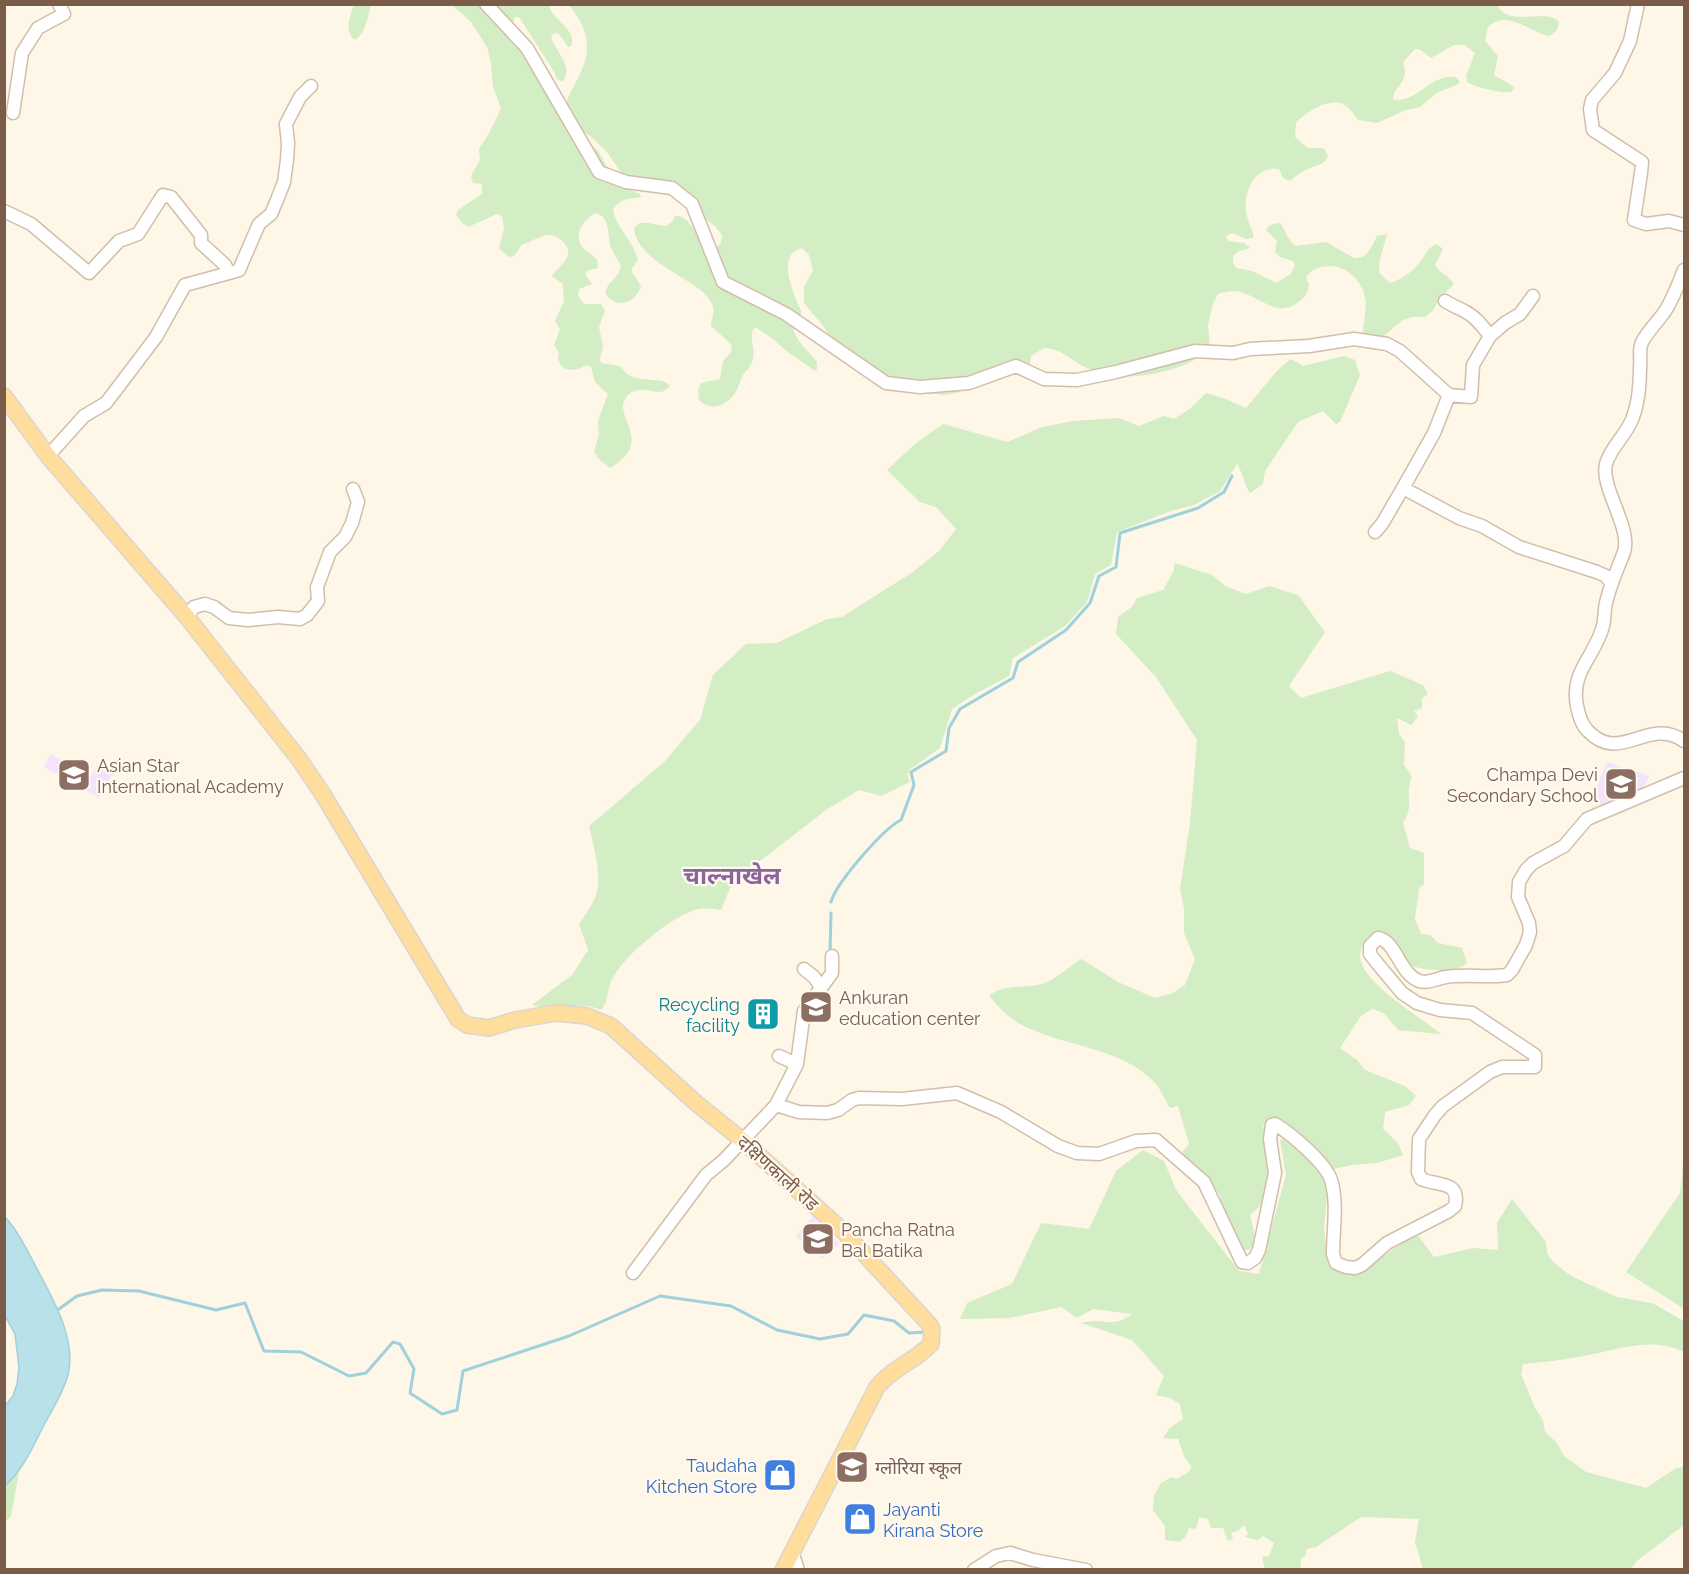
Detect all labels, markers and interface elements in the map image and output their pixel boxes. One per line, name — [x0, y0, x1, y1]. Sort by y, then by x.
place label: Asian Star International Academy — [97, 755, 284, 797]
school or university icon: Asian Star International Academy — [56, 757, 92, 793]
place label: Champa Devi Secondary School — [1447, 764, 1598, 806]
school or university icon: Champa Devi Secondary School — [1603, 766, 1639, 802]
district label: चाल्नाखेल — [683, 861, 782, 890]
place label: Ankuran education center — [839, 987, 981, 1029]
school or university icon: Ankuran education center — [798, 989, 834, 1025]
place label: Recycling facility — [659, 994, 740, 1036]
building icon: Recycling facility — [745, 996, 781, 1032]
street label: दक्षिणकाली रोड — [733, 1131, 823, 1215]
place label: Pancha Ratna Bal Batika — [841, 1219, 955, 1261]
school or university icon: Pancha Ratna Bal Batika — [800, 1221, 836, 1257]
school or university icon: ग्लोरिया स्कूल — [834, 1449, 870, 1485]
place label: Taudaha Kitchen Store — [646, 1455, 757, 1497]
shop icon: Taudaha Kitchen Store — [762, 1457, 798, 1493]
place label: ग्लोरिया स्कूल — [875, 1457, 962, 1480]
place label: Jayanti Kirana Store — [883, 1499, 984, 1541]
shop icon: Jayanti Kirana Store — [842, 1501, 878, 1537]

